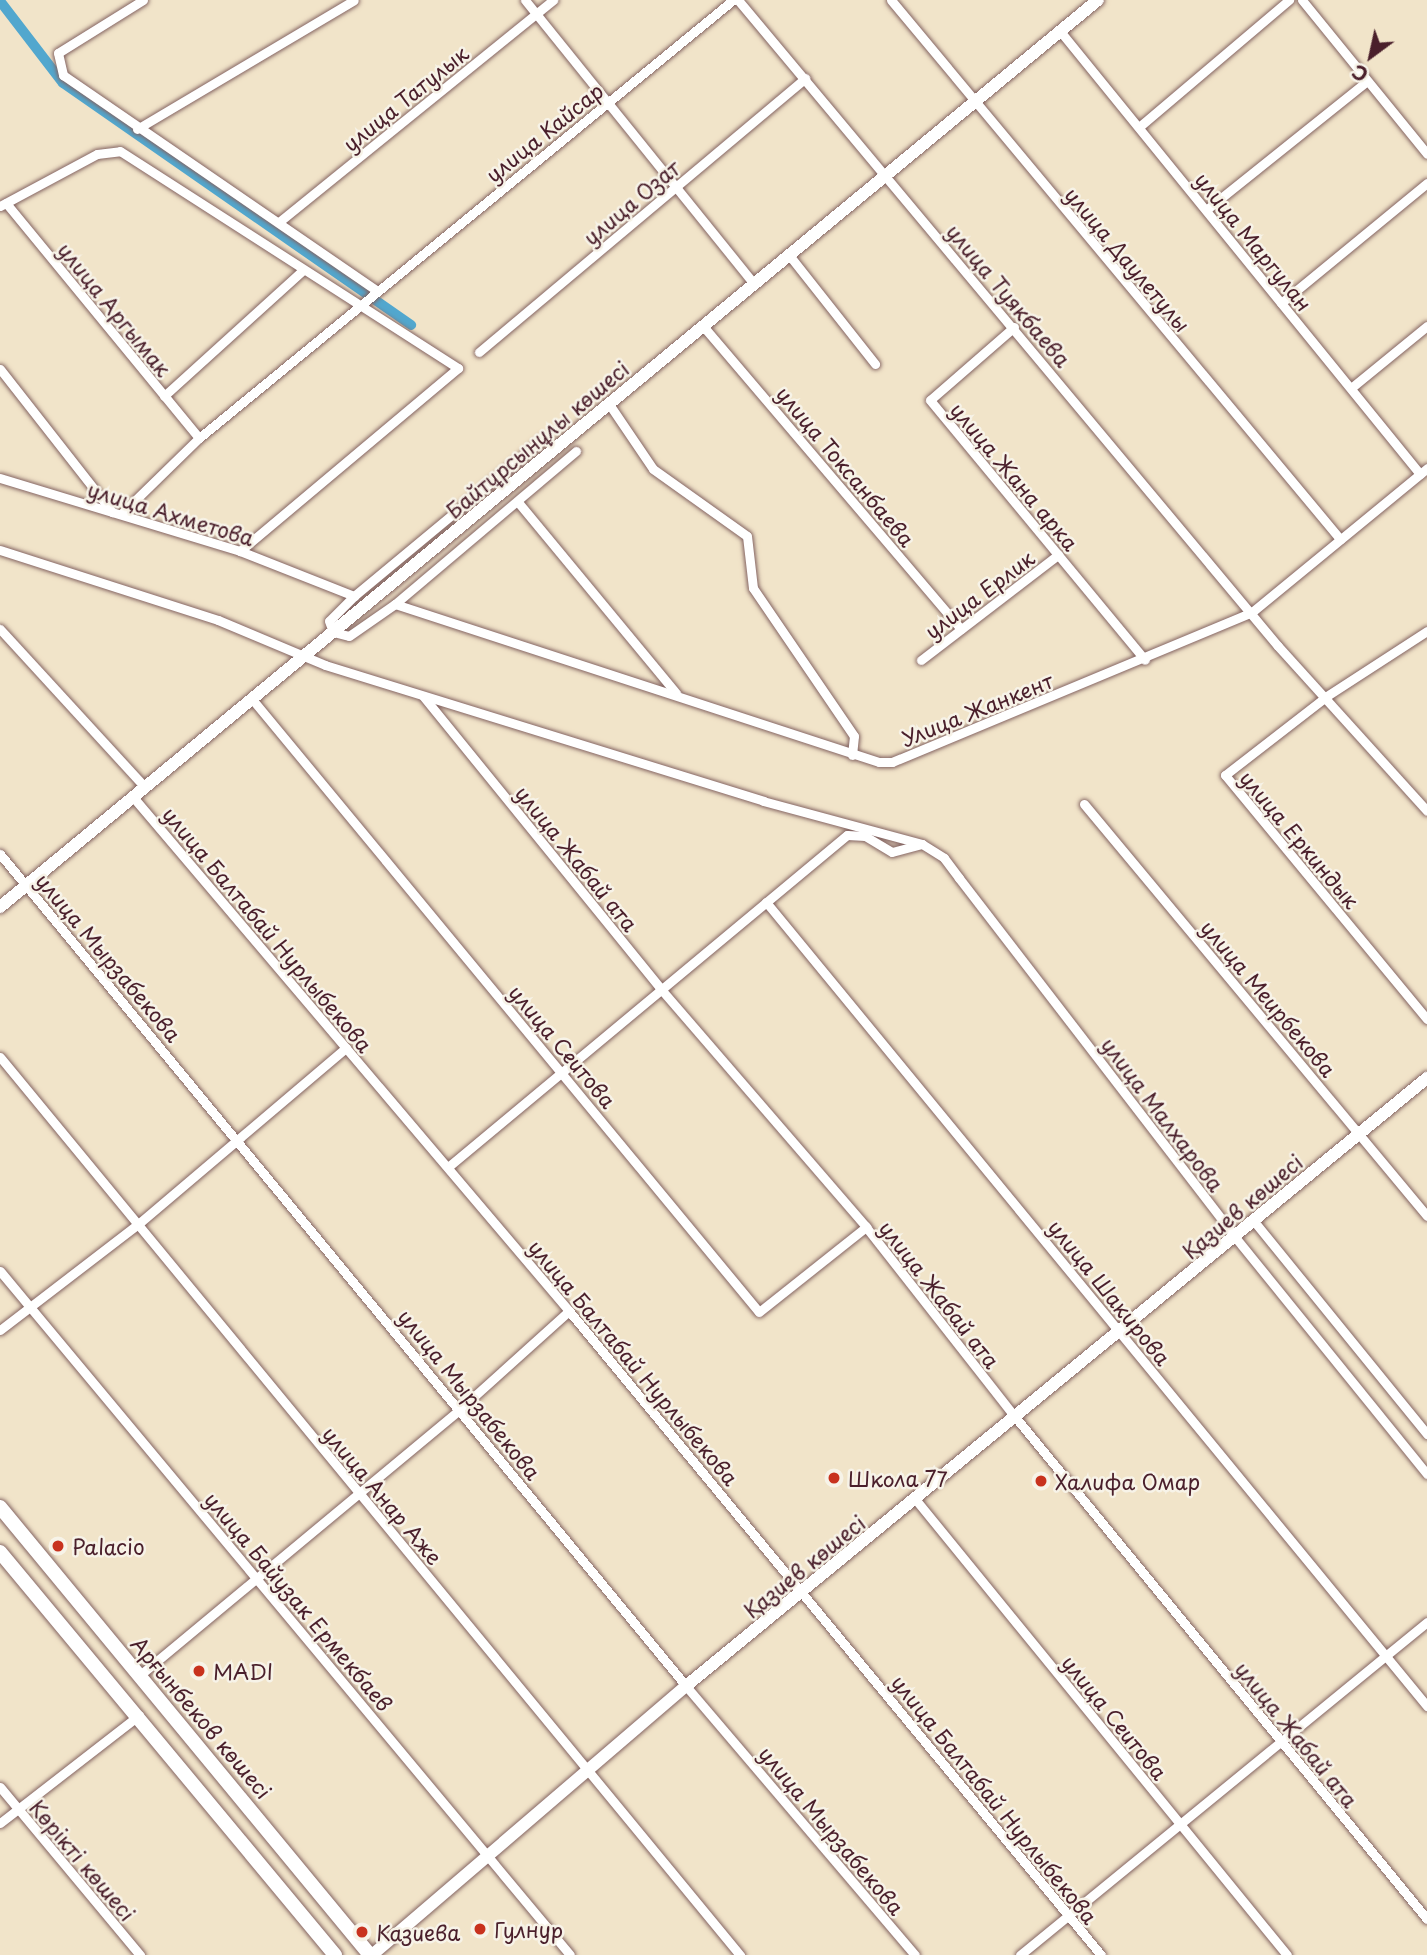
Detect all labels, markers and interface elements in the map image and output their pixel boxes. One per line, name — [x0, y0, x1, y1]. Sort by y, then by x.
north arrow — [1336, 21, 1406, 91]
street label: улица Татулык — [337, 39, 473, 157]
text: С — [1346, 58, 1373, 89]
street label: улица Кайсар — [480, 77, 608, 187]
street label: улица Озат — [577, 154, 685, 250]
street label: улица Маргулан — [1190, 166, 1318, 316]
street label: улица Даулетулы — [1060, 181, 1196, 337]
street label: улица Туякбаева — [942, 218, 1076, 372]
street label: улица Аргымак — [53, 236, 177, 382]
street label: Байтұрсынұлы көшесі — [441, 355, 633, 523]
street label: улица Токсанбаева — [771, 380, 921, 552]
street label: улица Жана арка — [945, 396, 1085, 556]
street label: улица Ахметова — [84, 476, 258, 550]
street label: улица Ерлик — [919, 544, 1039, 644]
street label: Улица Жанкент — [897, 667, 1057, 751]
street label: улица Еркиндык — [1235, 765, 1365, 913]
street label: улица Жабай ата — [510, 779, 644, 937]
street label: улица Балтабай Нурлыбекова — [157, 801, 379, 1057]
street label: улица Мырзабекова — [31, 867, 187, 1047]
street label: улица Меирбекова — [1196, 914, 1342, 1082]
street label: улица Сеитова — [504, 979, 622, 1113]
street label: улица Малхарова — [1096, 1031, 1230, 1197]
street label: Қазиев көшесі — [1177, 1148, 1307, 1264]
street label: улица Жабай ата — [874, 1214, 1006, 1374]
street label: улица Шакирова — [1044, 1214, 1176, 1370]
street label: улица Балтабай Нурлыбекова — [523, 1234, 745, 1490]
street label: улица Мырзабекова — [393, 1303, 547, 1485]
street label: улица Анар Аже — [317, 1420, 449, 1570]
place label: Школа 77 — [848, 1465, 948, 1491]
place label: Халифа Омар — [1055, 1468, 1200, 1494]
marker: Школа 77 — [826, 1470, 842, 1486]
marker: Халифа Омар — [1033, 1473, 1049, 1489]
street label: улица Байузак Ермекбаев — [200, 1486, 398, 1716]
street label: Қазиев көшесі — [738, 1509, 870, 1623]
place label: Palacio — [72, 1533, 145, 1559]
marker: Palacio — [50, 1538, 66, 1554]
street label: Арғынбеков көшесі — [127, 1631, 277, 1803]
street label: улица Сеитова — [1057, 1649, 1173, 1785]
street label: улица Жабай ата — [1230, 1655, 1364, 1813]
place label: MADI — [213, 1658, 273, 1684]
marker: MADI — [191, 1663, 207, 1679]
street label: улица Балтабай Нурлыбекова — [886, 1669, 1104, 1929]
street label: улица Мырзабекова — [754, 1740, 910, 1920]
street label: Көрікті көшесі — [25, 1794, 141, 1926]
place label: Гулнур — [494, 1916, 563, 1942]
place label: Казиева — [376, 1919, 460, 1945]
marker: Гулнур — [472, 1921, 488, 1937]
marker: Казиева — [354, 1924, 370, 1940]

